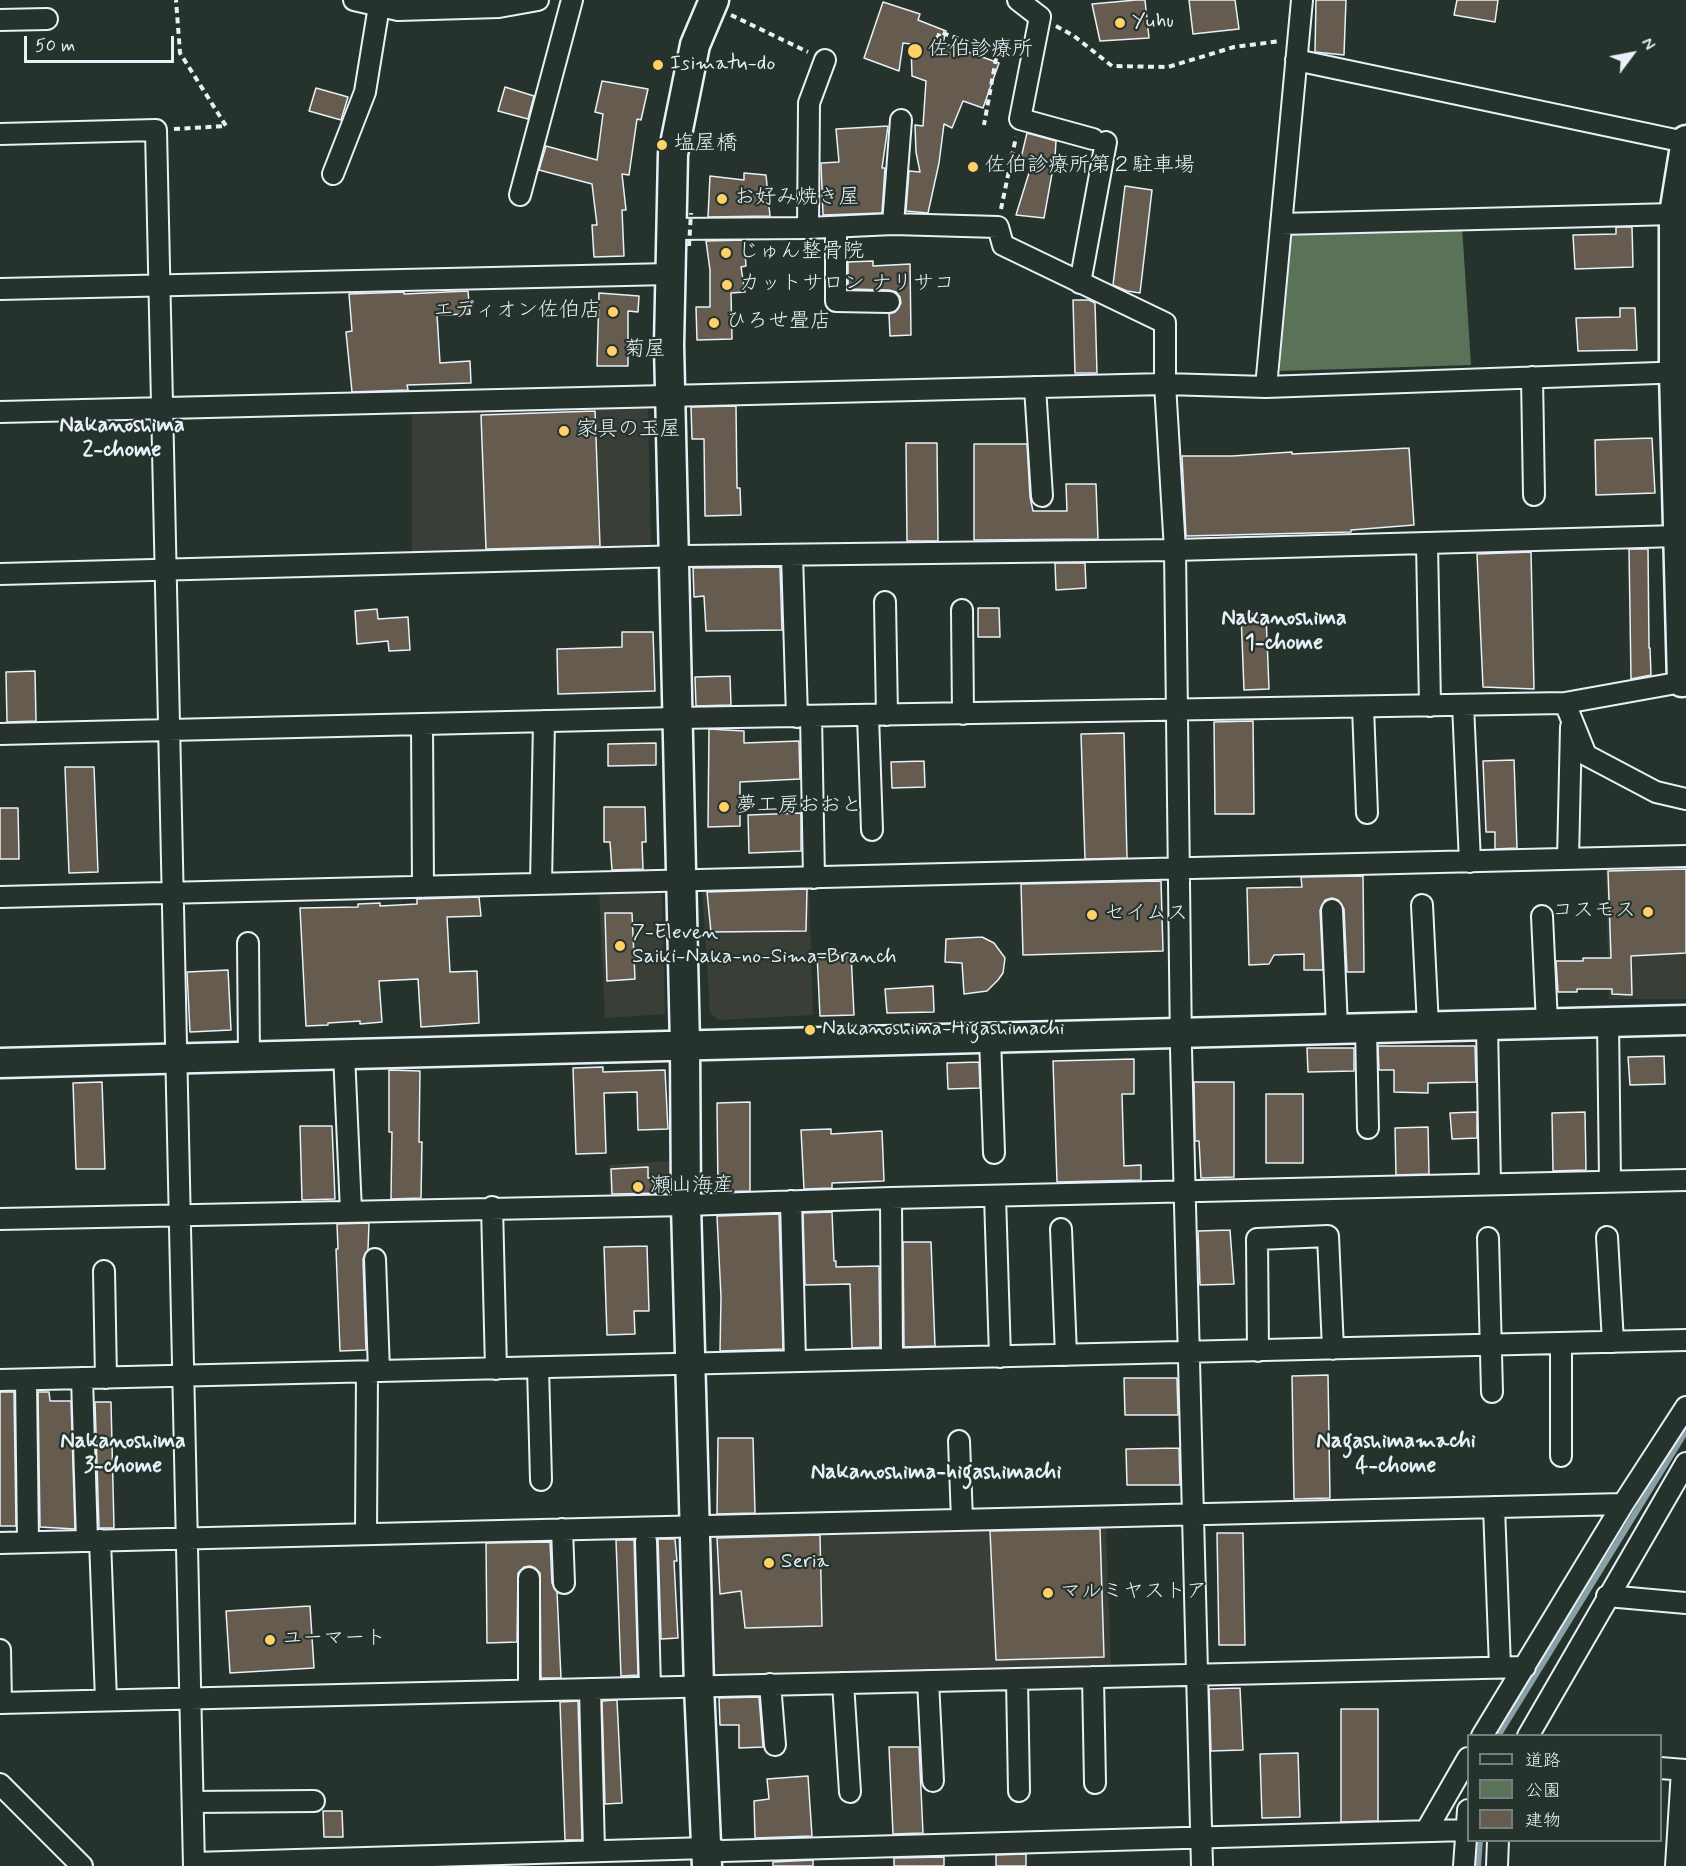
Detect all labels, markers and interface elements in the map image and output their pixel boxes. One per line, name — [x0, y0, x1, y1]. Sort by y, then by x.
place label: Yuhu — [1132, 10, 1174, 36]
marker: Yuhu — [1113, 16, 1127, 30]
scale bar — [27, 24, 177, 62]
north arrow — [1602, 24, 1662, 84]
text: 50 m — [35, 34, 75, 58]
text: N — [1636, 34, 1659, 54]
place label: 佐伯診療所 — [928, 38, 1033, 64]
marker: 佐伯診療所 — [906, 42, 924, 60]
place label: Isimatu-do — [670, 52, 775, 78]
marker: Isimatu-do — [651, 58, 665, 72]
place label: 塩屋橋 — [674, 132, 737, 158]
marker: 塩屋橋 — [655, 138, 669, 152]
place label: 佐伯診療所第２駐車場 — [985, 154, 1195, 180]
marker: 佐伯診療所第２駐車場 — [966, 160, 980, 174]
place label: お好み焼き屋 — [734, 186, 860, 212]
marker: お好み焼き屋 — [715, 192, 729, 206]
place label: じゅん整骨院 — [738, 240, 864, 266]
marker: じゅん整骨院 — [719, 246, 733, 260]
place label: カットサロン ナリサコ — [739, 272, 955, 298]
marker: カットサロン ナリサコ — [720, 278, 734, 292]
place label: エディオン佐伯店 — [433, 299, 601, 325]
marker: エディオン佐伯店 — [606, 305, 620, 319]
place label: ひろせ畳店 — [726, 310, 831, 336]
marker: ひろせ畳店 — [707, 316, 721, 330]
place label: 菊屋 — [624, 338, 666, 364]
marker: 菊屋 — [605, 344, 619, 358]
district label: Nakanoshima 2-chome — [59, 413, 185, 464]
place label: 家具の玉屋 — [576, 418, 681, 444]
marker: 家具の玉屋 — [557, 424, 571, 438]
district label: Nakanoshima 1-chome — [1221, 606, 1347, 658]
place label: 夢工房おおと — [736, 794, 862, 820]
marker: 夢工房おおと — [717, 800, 731, 814]
place label: コスモス — [1552, 899, 1636, 925]
place label: セイムス — [1104, 902, 1188, 928]
marker: コスモス — [1641, 905, 1655, 919]
marker: セイムス — [1085, 908, 1099, 922]
place label: 7-Eleven Saiki-Naka-no-Sima-Branch — [632, 921, 897, 971]
marker: 7-Eleven Saiki-Naka-no-Sima-Branch — [613, 939, 627, 953]
place label: Nakanoshima-Higashimachi — [822, 1017, 1065, 1043]
marker: Nakanoshima-Higashimachi — [803, 1023, 817, 1037]
place label: 瀬山海産 — [650, 1174, 734, 1200]
marker: 瀬山海産 — [631, 1180, 645, 1194]
district label: Nakanoshima 3-chome — [60, 1429, 186, 1480]
district label: Nagashimamachi 4-chome — [1316, 1429, 1476, 1480]
district label: Nakanoshima-higashimachi — [811, 1460, 1061, 1486]
place label: Seria — [781, 1550, 829, 1576]
marker: Seria — [762, 1556, 776, 1570]
place label: マルミヤストア — [1060, 1580, 1207, 1606]
marker: マルミヤストア — [1041, 1586, 1055, 1600]
place label: ユーマート — [282, 1627, 386, 1653]
marker: ユーマート — [263, 1633, 277, 1647]
legend — [1467, 1734, 1662, 1842]
text: 道路 — [1525, 1749, 1561, 1773]
text: 公園 — [1525, 1779, 1561, 1803]
text: 建物 — [1525, 1809, 1561, 1833]

